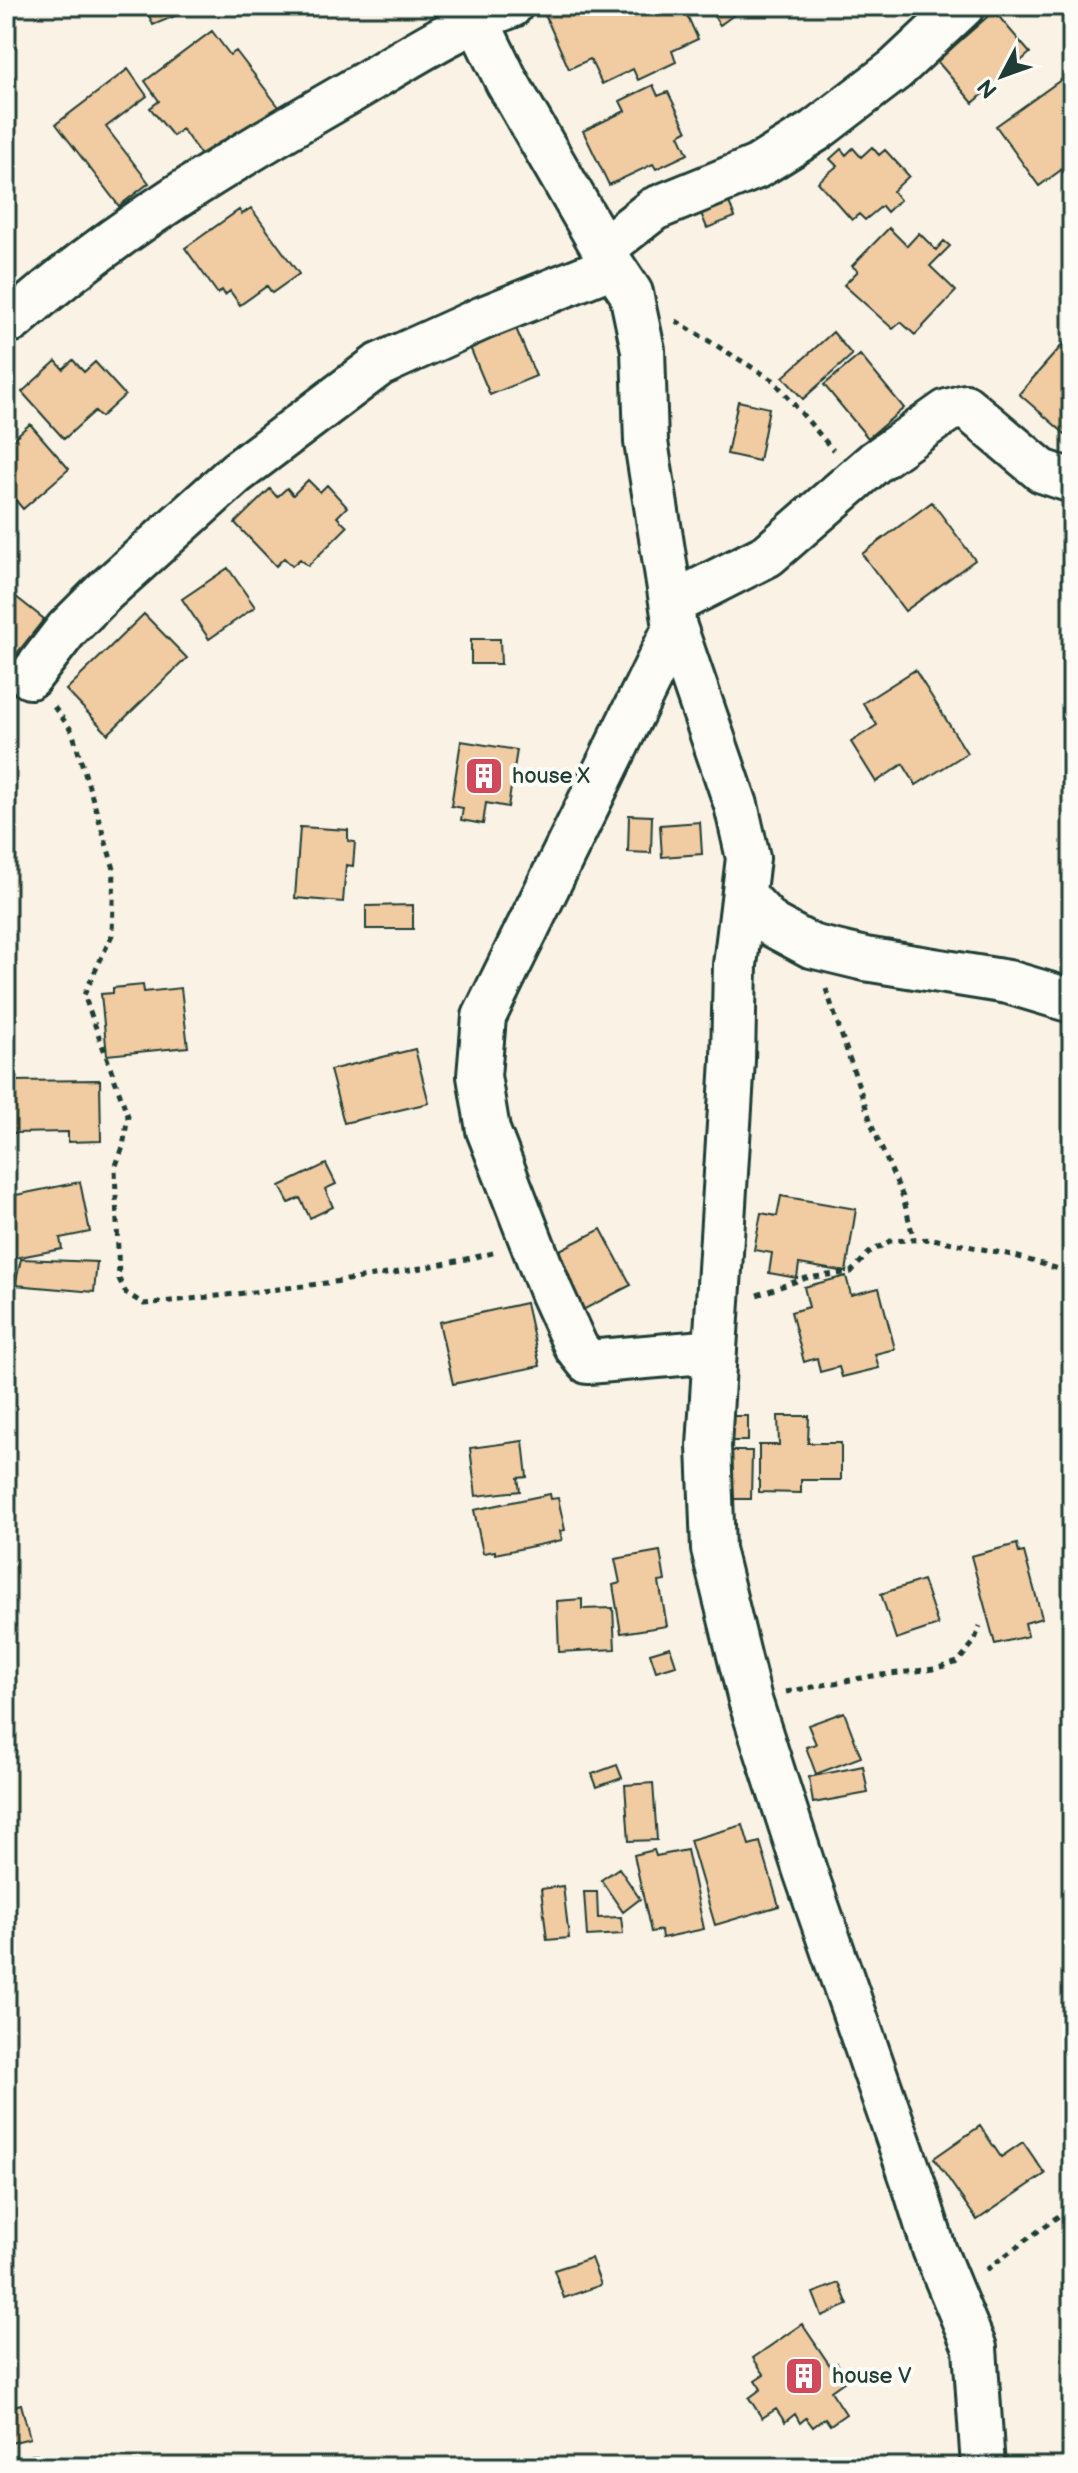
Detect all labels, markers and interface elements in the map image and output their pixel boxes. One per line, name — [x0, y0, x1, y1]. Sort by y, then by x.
north arrow — [962, 36, 1042, 116]
text: N — [972, 73, 1004, 103]
building icon: house X — [463, 755, 505, 797]
place label: house X — [512, 763, 590, 790]
building icon: house V — [783, 2355, 825, 2397]
place label: house V — [832, 2363, 912, 2390]

